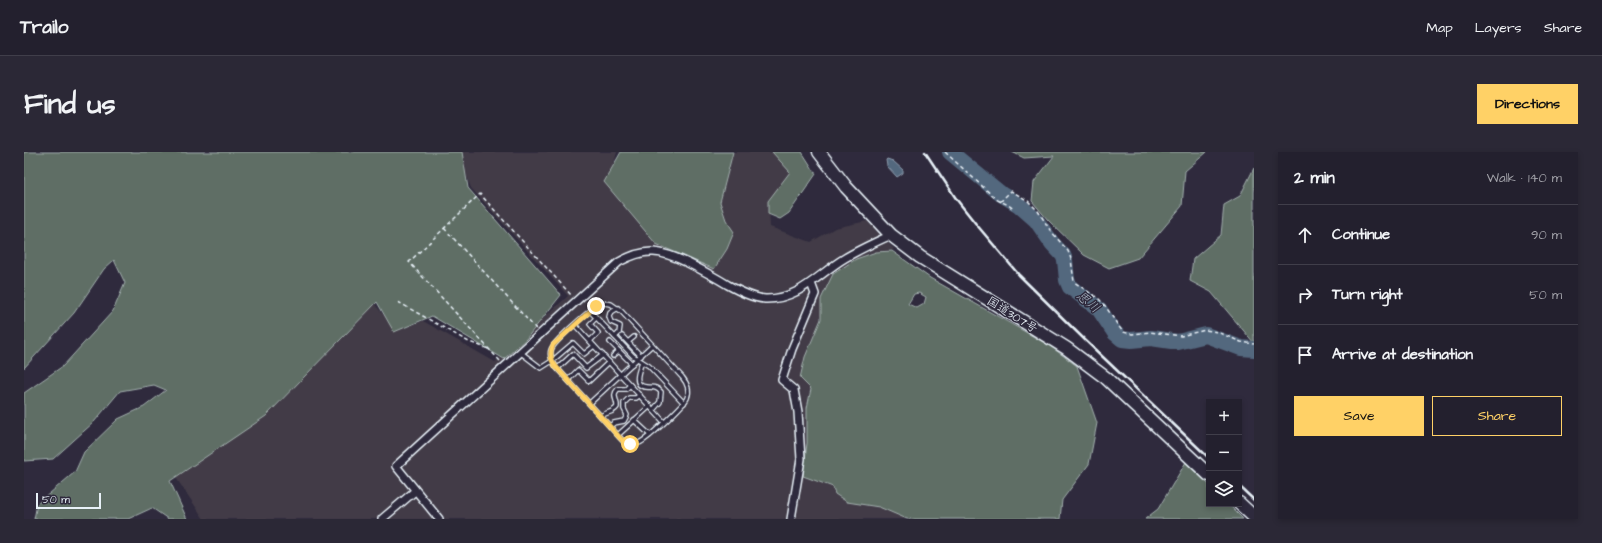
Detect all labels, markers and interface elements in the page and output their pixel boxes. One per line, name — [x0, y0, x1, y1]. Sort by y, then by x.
text: Trailo — [20, 14, 69, 41]
text: Map — [1426, 18, 1453, 38]
text: Layers — [1475, 18, 1522, 38]
text: Share — [1544, 18, 1582, 38]
button: Directions — [1477, 84, 1578, 124]
text: Find us — [24, 85, 115, 124]
text: 2 min — [1294, 166, 1335, 190]
text: Walk · 140 m — [1487, 169, 1562, 187]
icon: ahead — [1294, 224, 1316, 246]
text: Continue — [1332, 224, 1390, 245]
text: 90 m — [1531, 226, 1562, 244]
icon: right — [1294, 284, 1316, 306]
text: Turn right — [1332, 284, 1403, 305]
text: 50 m — [1529, 286, 1562, 304]
water label: 思川 — [1072, 287, 1104, 317]
street label: 国道307号 — [983, 293, 1041, 337]
route end — [587, 297, 605, 315]
icon: arrive — [1294, 344, 1316, 366]
text: Arrive at destination — [1332, 344, 1473, 365]
button: Save — [1294, 396, 1424, 436]
button: Share — [1432, 396, 1562, 436]
map controls — [1206, 399, 1242, 507]
button: + — [1206, 399, 1242, 435]
route start — [621, 435, 639, 453]
button: − — [1206, 435, 1242, 471]
button: layers — [1206, 471, 1242, 507]
scale bar — [36, 491, 101, 510]
text: 50 m — [42, 492, 70, 507]

